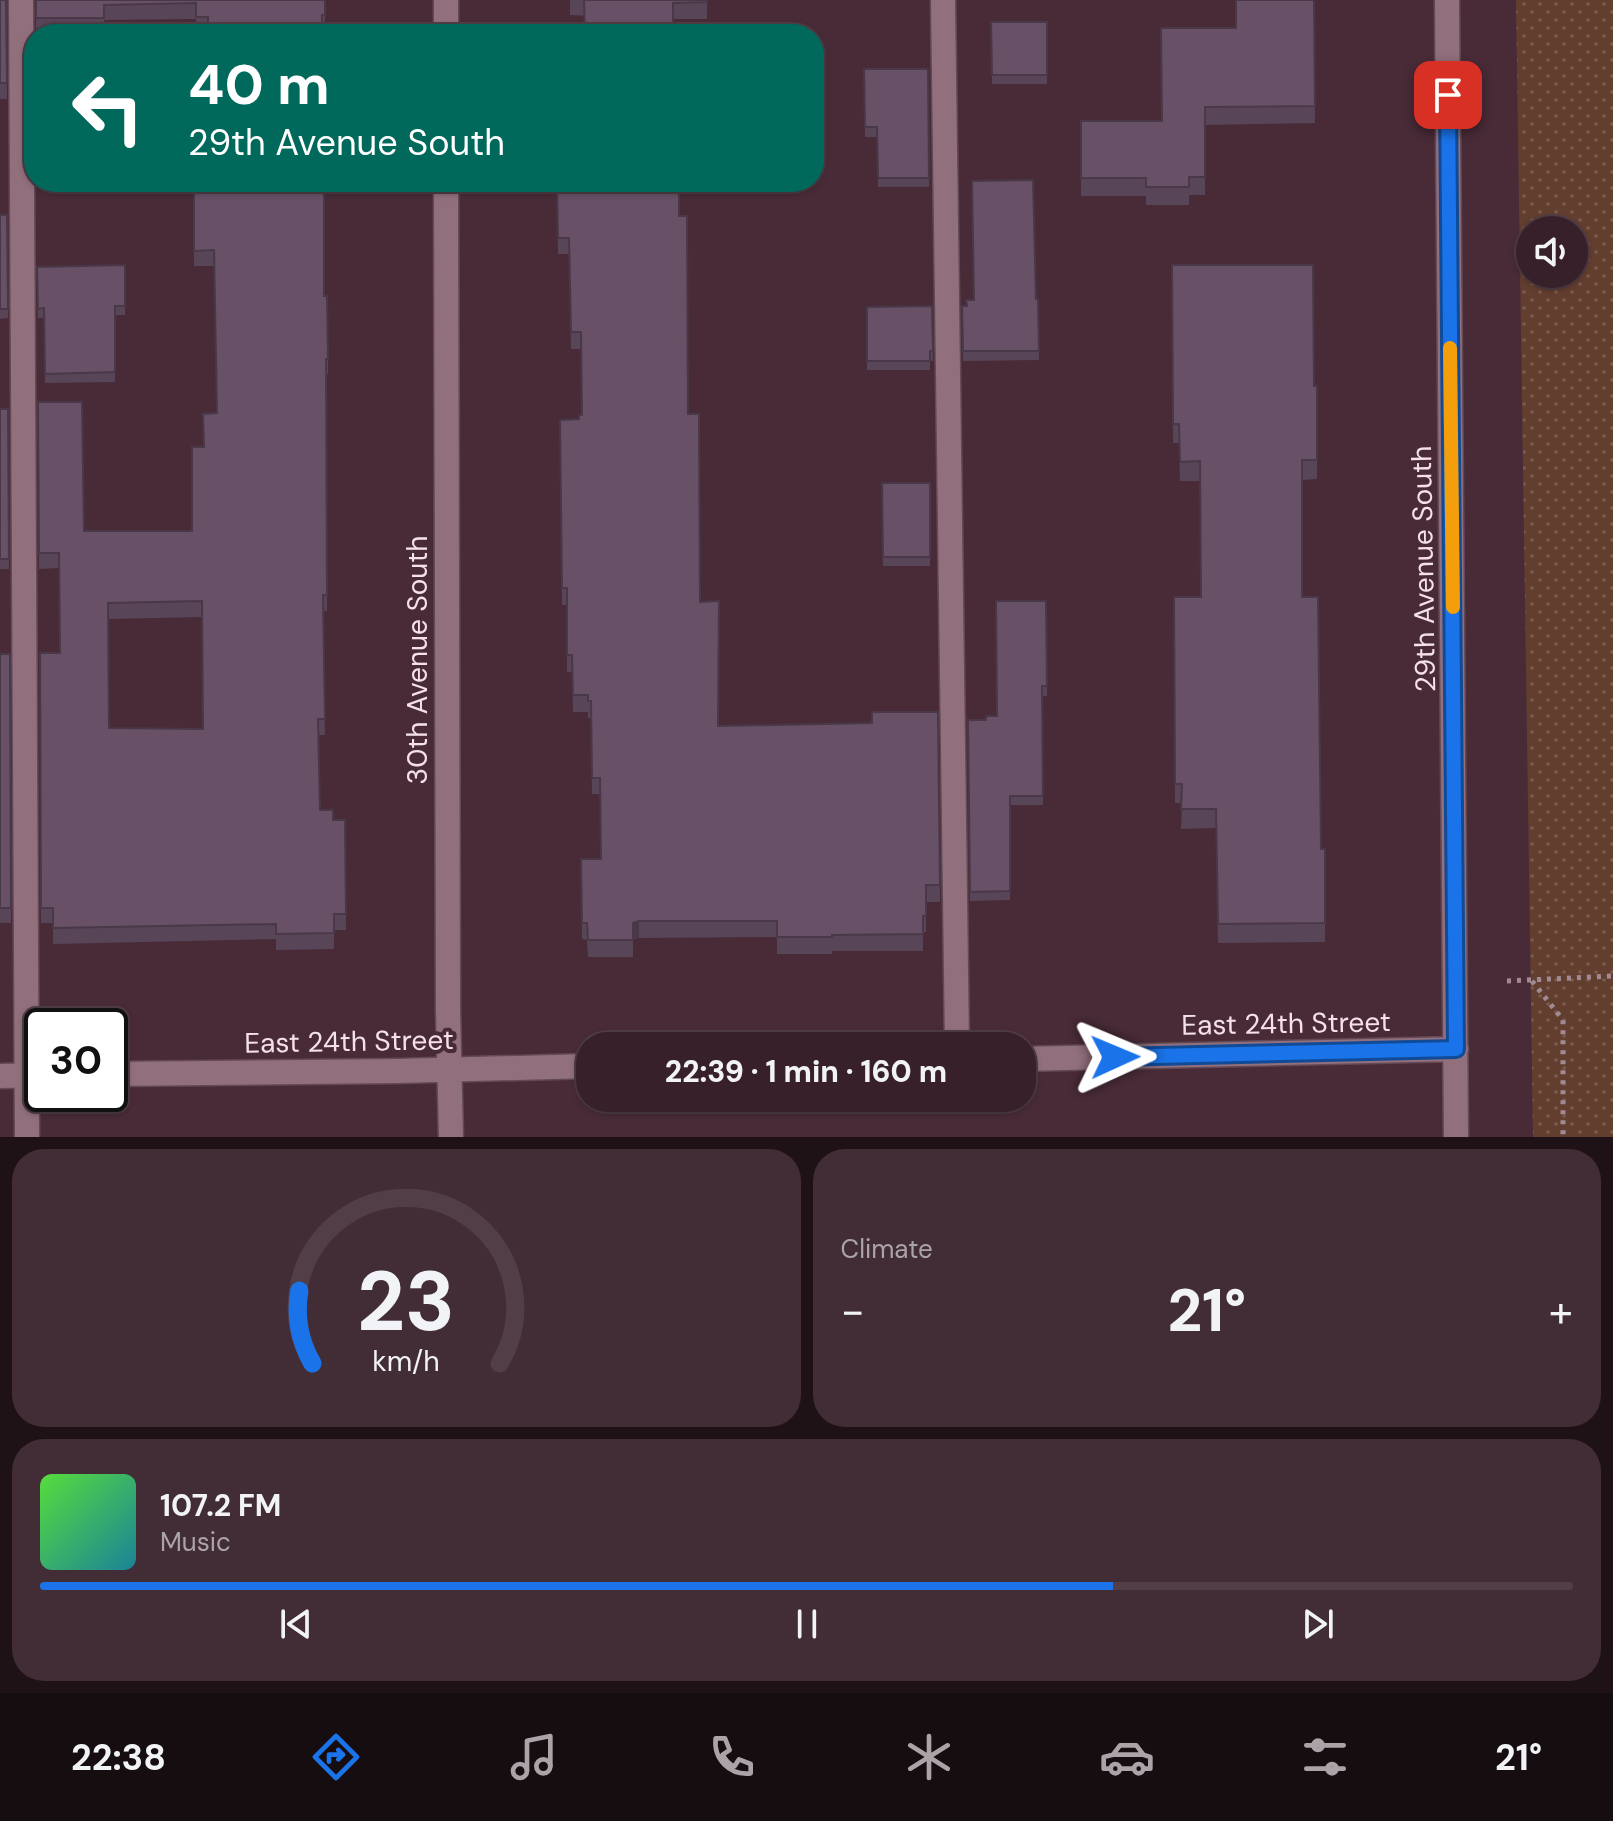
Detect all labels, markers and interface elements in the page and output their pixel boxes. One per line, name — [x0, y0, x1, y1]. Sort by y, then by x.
text: 40 m — [188, 48, 330, 121]
icon: left — [56, 56, 160, 160]
pin — [1414, 61, 1482, 129]
icon: arrive — [1426, 73, 1470, 117]
text: 29th Avenue South — [188, 119, 505, 166]
map controls — [1516, 216, 1588, 288]
button: sound — [1516, 216, 1588, 288]
street label: 29th Avenue South — [1403, 445, 1444, 693]
street label: 30th Avenue South — [399, 536, 436, 784]
street label: East 24th Street — [1181, 1003, 1391, 1044]
speed limit sign: 30 — [24, 1008, 128, 1112]
position arrow — [1073, 1015, 1157, 1099]
street label: East 24th Street — [244, 1021, 454, 1062]
text: 22:39 · 1 min · 160 m — [665, 1052, 947, 1091]
text: Climate — [841, 1232, 933, 1266]
text: 23 — [357, 1247, 455, 1356]
text: 21° — [1167, 1271, 1246, 1350]
text: − — [841, 1282, 865, 1340]
text: + — [1549, 1282, 1573, 1340]
text: km/h — [372, 1343, 440, 1380]
text: 107.2 FM — [160, 1486, 281, 1525]
text: Music — [160, 1525, 231, 1559]
icon: previous — [274, 1602, 318, 1646]
icon: pause — [785, 1602, 829, 1646]
icon: next — [1296, 1602, 1340, 1646]
icon: directions — [308, 1729, 364, 1785]
icon: music — [506, 1729, 562, 1785]
icon: phone — [704, 1729, 760, 1785]
icon: climate — [901, 1729, 957, 1785]
icon: car — [1099, 1729, 1155, 1785]
icon: filters — [1297, 1729, 1353, 1785]
text: 22:38 — [71, 1734, 166, 1781]
text: 21° — [1495, 1734, 1542, 1781]

